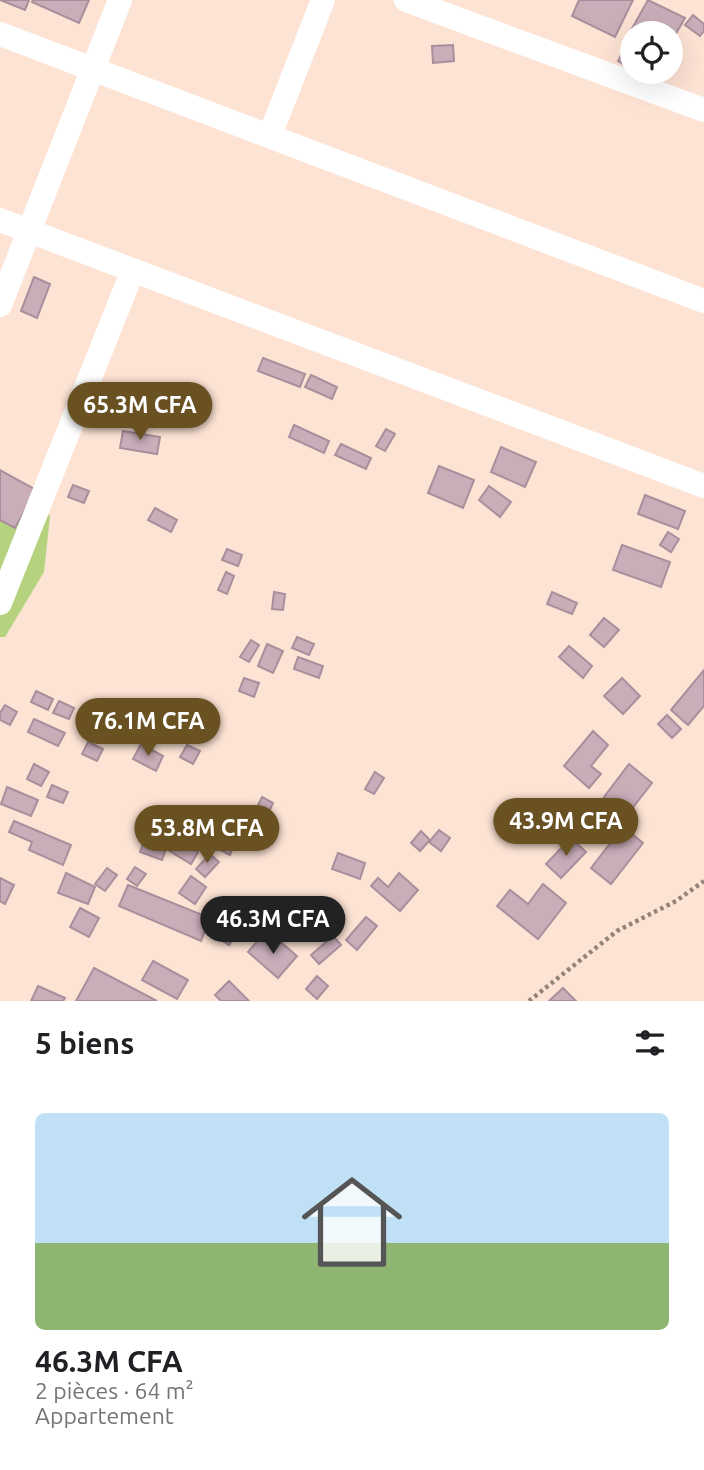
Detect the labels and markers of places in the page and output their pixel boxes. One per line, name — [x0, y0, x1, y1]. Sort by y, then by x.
pin: 65.3M CFA — [60, 382, 220, 442]
pin: 76.1M CFA — [68, 698, 228, 758]
pin: 43.9M CFA — [486, 798, 646, 858]
pin: 53.8M CFA — [127, 806, 287, 865]
pin: 46.3M CFA — [193, 897, 353, 956]

